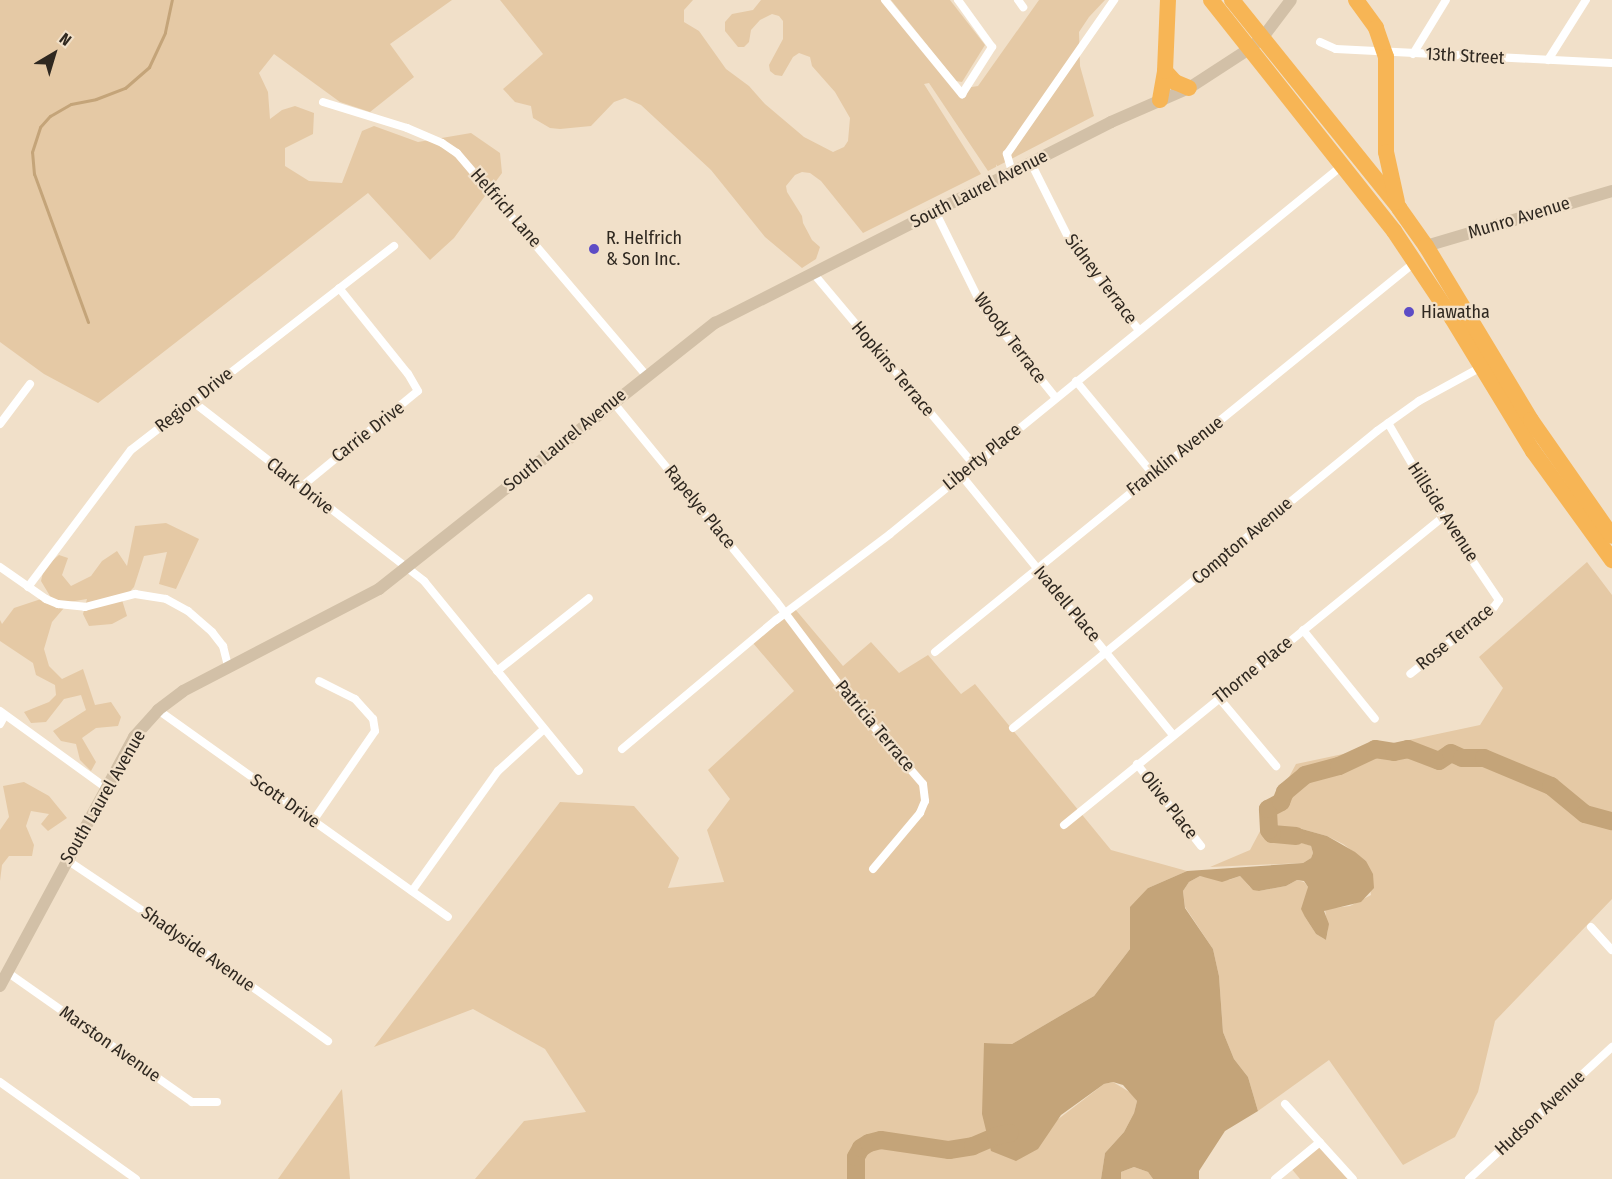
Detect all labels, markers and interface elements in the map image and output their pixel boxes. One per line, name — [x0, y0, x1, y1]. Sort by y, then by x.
north arrow — [24, 24, 84, 84]
text: N — [56, 29, 75, 50]
street label: 13th Street — [1425, 43, 1505, 69]
street label: South Laurel Avenue — [907, 145, 1051, 233]
street label: Helfrich Lane — [466, 164, 546, 252]
street label: Munro Avenue — [1466, 192, 1572, 244]
place label: R. Helfrich & Son Inc. — [606, 228, 682, 270]
street label: Sidney Terrace — [1060, 230, 1142, 328]
marker: R. Helfrich & Son Inc. — [587, 242, 601, 256]
street label: Woody Terrace — [969, 289, 1051, 387]
place label: Hiawatha — [1421, 301, 1490, 323]
marker: Hiawatha — [1402, 305, 1416, 319]
street label: Hopkins Terrace — [847, 317, 939, 421]
street label: Region Drive — [151, 363, 237, 437]
street label: South Laurel Avenue — [499, 384, 631, 496]
street label: Carrie Drive — [327, 397, 409, 467]
street label: Franklin Avenue — [1122, 412, 1228, 500]
street label: Liberty Place — [939, 419, 1025, 495]
street label: Clark Drive — [262, 453, 338, 519]
street label: Hillside Avenue — [1403, 458, 1483, 566]
street label: Rapelye Place — [660, 461, 740, 553]
street label: Compton Avenue — [1187, 493, 1297, 589]
street label: Ivadell Place — [1029, 562, 1105, 646]
street label: Rose Terrace — [1412, 599, 1498, 675]
street label: Thorne Place — [1209, 632, 1297, 708]
street label: Patricia Terrace — [831, 676, 919, 776]
street label: South Laurel Avenue — [56, 726, 150, 868]
street label: Olive Place — [1136, 767, 1202, 843]
street label: Scott Drive — [246, 769, 324, 833]
street label: Shadyside Avenue — [137, 902, 259, 996]
street label: Marston Avenue — [55, 1001, 165, 1087]
street label: Hudson Avenue — [1491, 1066, 1589, 1160]

